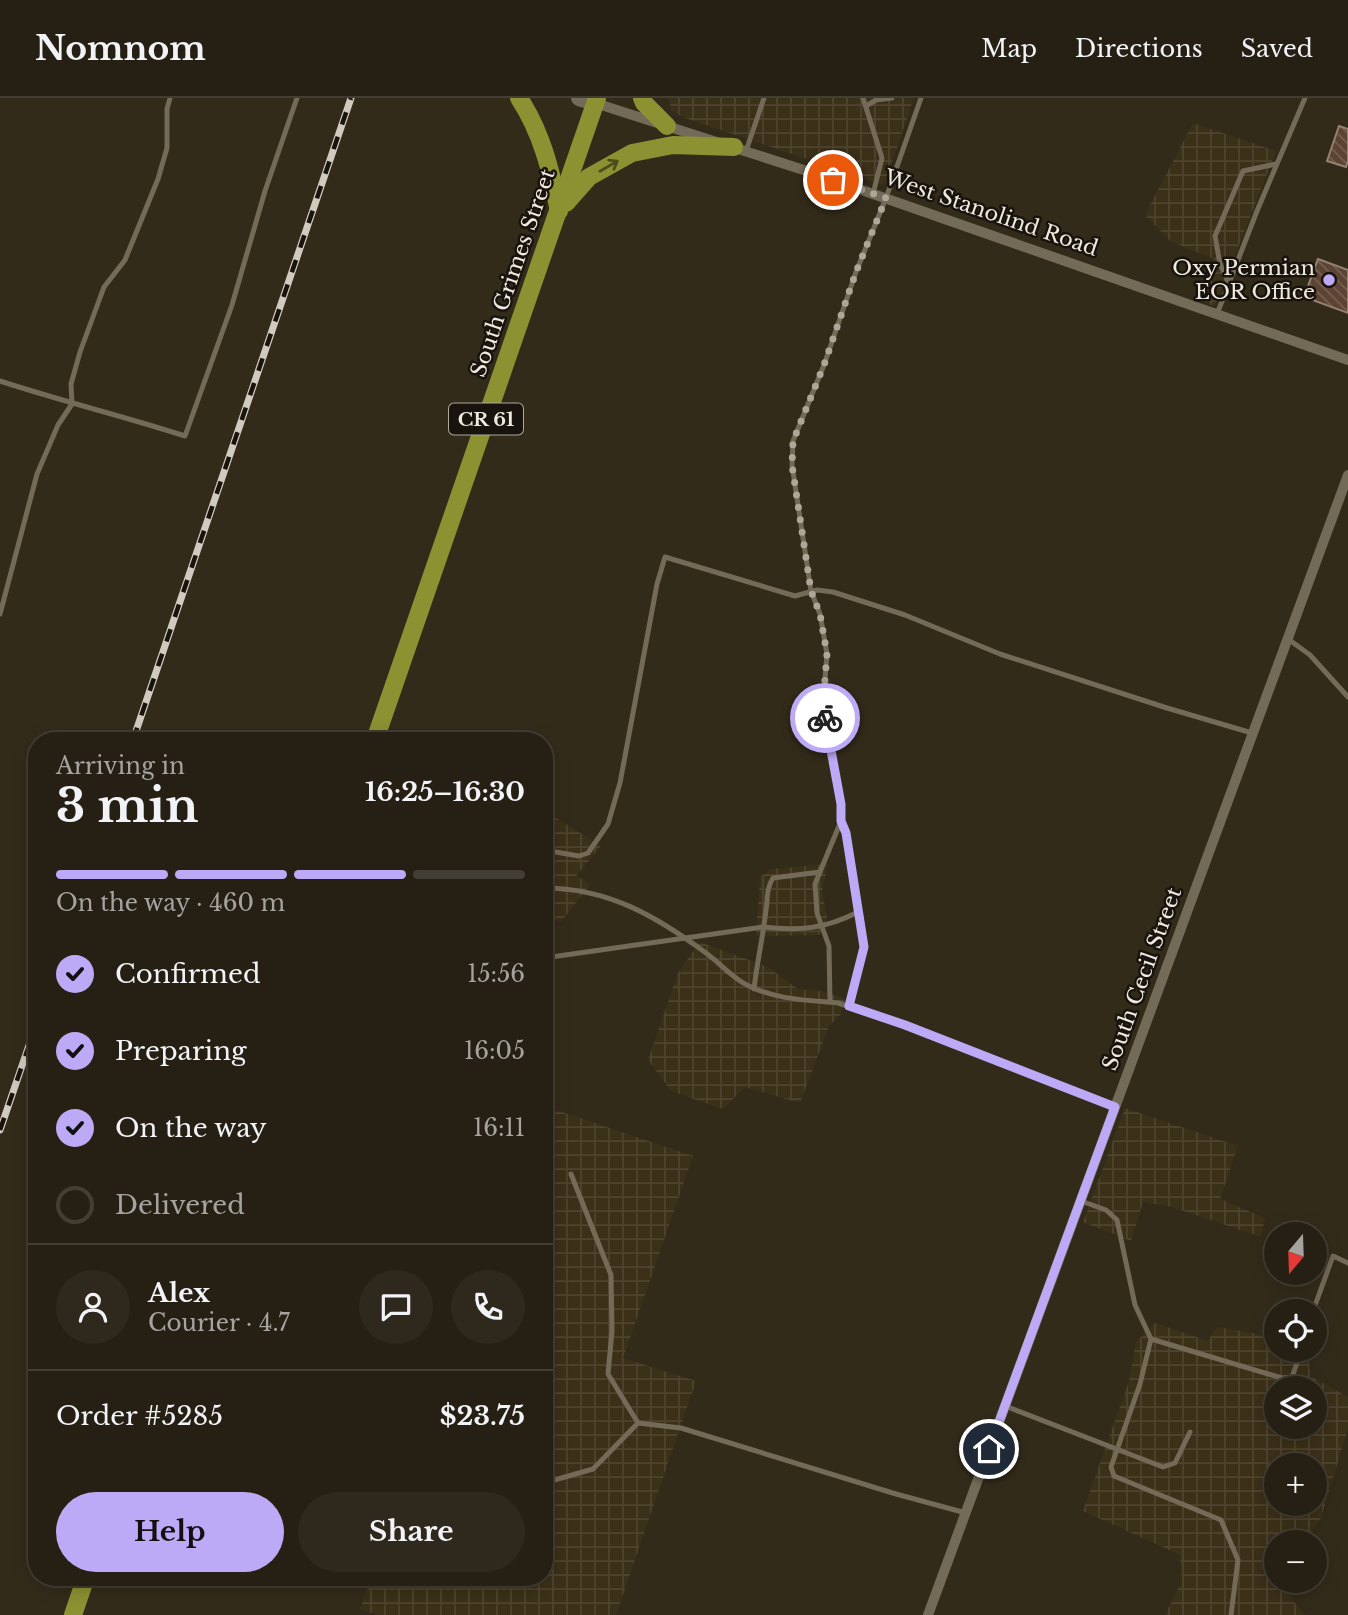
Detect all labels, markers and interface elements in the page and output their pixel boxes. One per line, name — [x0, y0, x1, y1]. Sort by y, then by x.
text: Nomnom — [35, 28, 206, 69]
text: Map — [981, 34, 1037, 63]
text: Directions — [1075, 34, 1203, 63]
text: Saved — [1241, 34, 1313, 63]
pin — [803, 150, 863, 210]
one-way arrow — [599, 159, 619, 173]
icon: bag — [814, 161, 852, 199]
street label: West Stanolind Road — [880, 164, 1101, 262]
street label: South Grimes Street — [465, 165, 561, 381]
place label: Oxy Permian EOR Office — [1172, 255, 1315, 305]
marker: Oxy Permian EOR Office — [1321, 272, 1337, 288]
road number: CR 61 — [449, 404, 523, 434]
courier — [790, 683, 860, 753]
icon: bike — [806, 699, 844, 737]
text: Arriving in — [56, 752, 185, 780]
text: 16:25–16:30 — [365, 776, 525, 808]
text: 3 min — [56, 777, 198, 834]
street label: South Cecil Street — [1097, 884, 1187, 1074]
text: On the way · 460 m — [56, 889, 285, 917]
icon: check — [56, 955, 94, 993]
text: Confirmed — [115, 958, 260, 990]
text: 15:56 — [467, 960, 525, 988]
icon: check — [56, 1032, 94, 1070]
text: Preparing — [115, 1035, 247, 1067]
text: 16:05 — [464, 1037, 525, 1065]
icon: check — [56, 1109, 94, 1147]
text: On the way — [115, 1112, 267, 1144]
text: 16:11 — [473, 1114, 525, 1142]
text: Delivered — [115, 1189, 245, 1221]
north arrow — [1264, 1222, 1326, 1284]
map controls — [1264, 1222, 1327, 1593]
button: person — [56, 1270, 130, 1344]
button: chat — [359, 1270, 433, 1344]
button: phone — [451, 1270, 525, 1344]
text: Alex — [148, 1277, 210, 1309]
button: locate — [1264, 1299, 1327, 1362]
text: Courier · 4.7 — [148, 1309, 290, 1337]
button: layers — [1264, 1376, 1327, 1439]
text: Order #5285 — [56, 1400, 223, 1432]
text: $23.75 — [440, 1400, 525, 1432]
pin — [959, 1419, 1019, 1479]
icon: home — [970, 1430, 1008, 1468]
button: + — [1264, 1453, 1327, 1516]
button: Help — [56, 1492, 284, 1572]
button: Share — [298, 1492, 525, 1572]
button: − — [1264, 1530, 1327, 1593]

